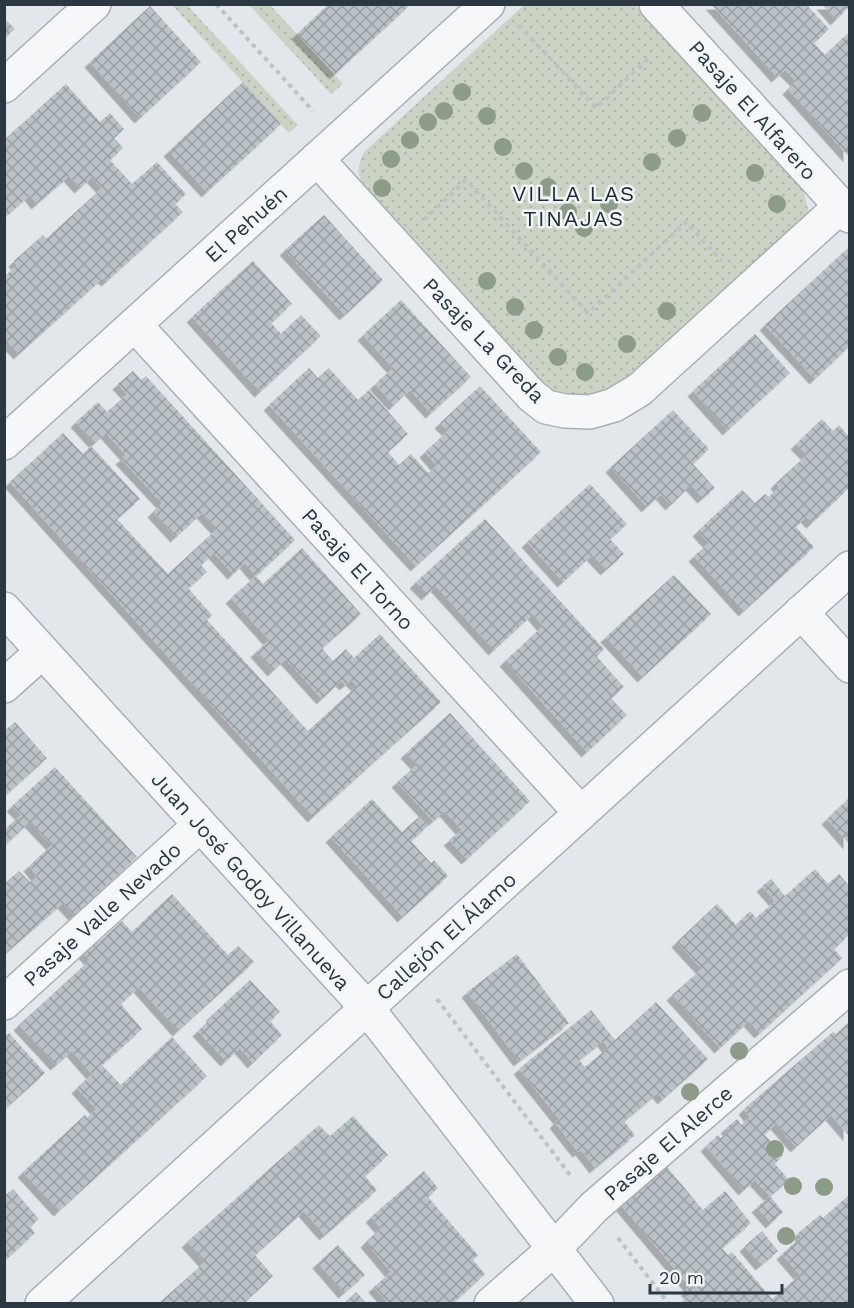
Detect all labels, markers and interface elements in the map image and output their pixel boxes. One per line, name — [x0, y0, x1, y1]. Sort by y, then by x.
street label: Pasaje El Alfarero — [684, 35, 822, 185]
street label: El Pehuén — [200, 181, 292, 267]
district label: VILLA LAS TINAJAS — [512, 181, 636, 231]
street label: Pasaje La Greda — [418, 272, 550, 408]
street label: Pasaje El Torno — [297, 503, 419, 635]
street label: Juan José Godoy Villanueva — [146, 767, 356, 995]
street label: Pasaje Valle Nevado — [18, 837, 186, 991]
street label: Callejón El Álamo — [371, 867, 521, 1005]
street label: Pasaje El Alerce — [599, 1080, 737, 1206]
scale bar — [650, 1257, 782, 1295]
text: 20 m — [659, 1267, 704, 1288]

